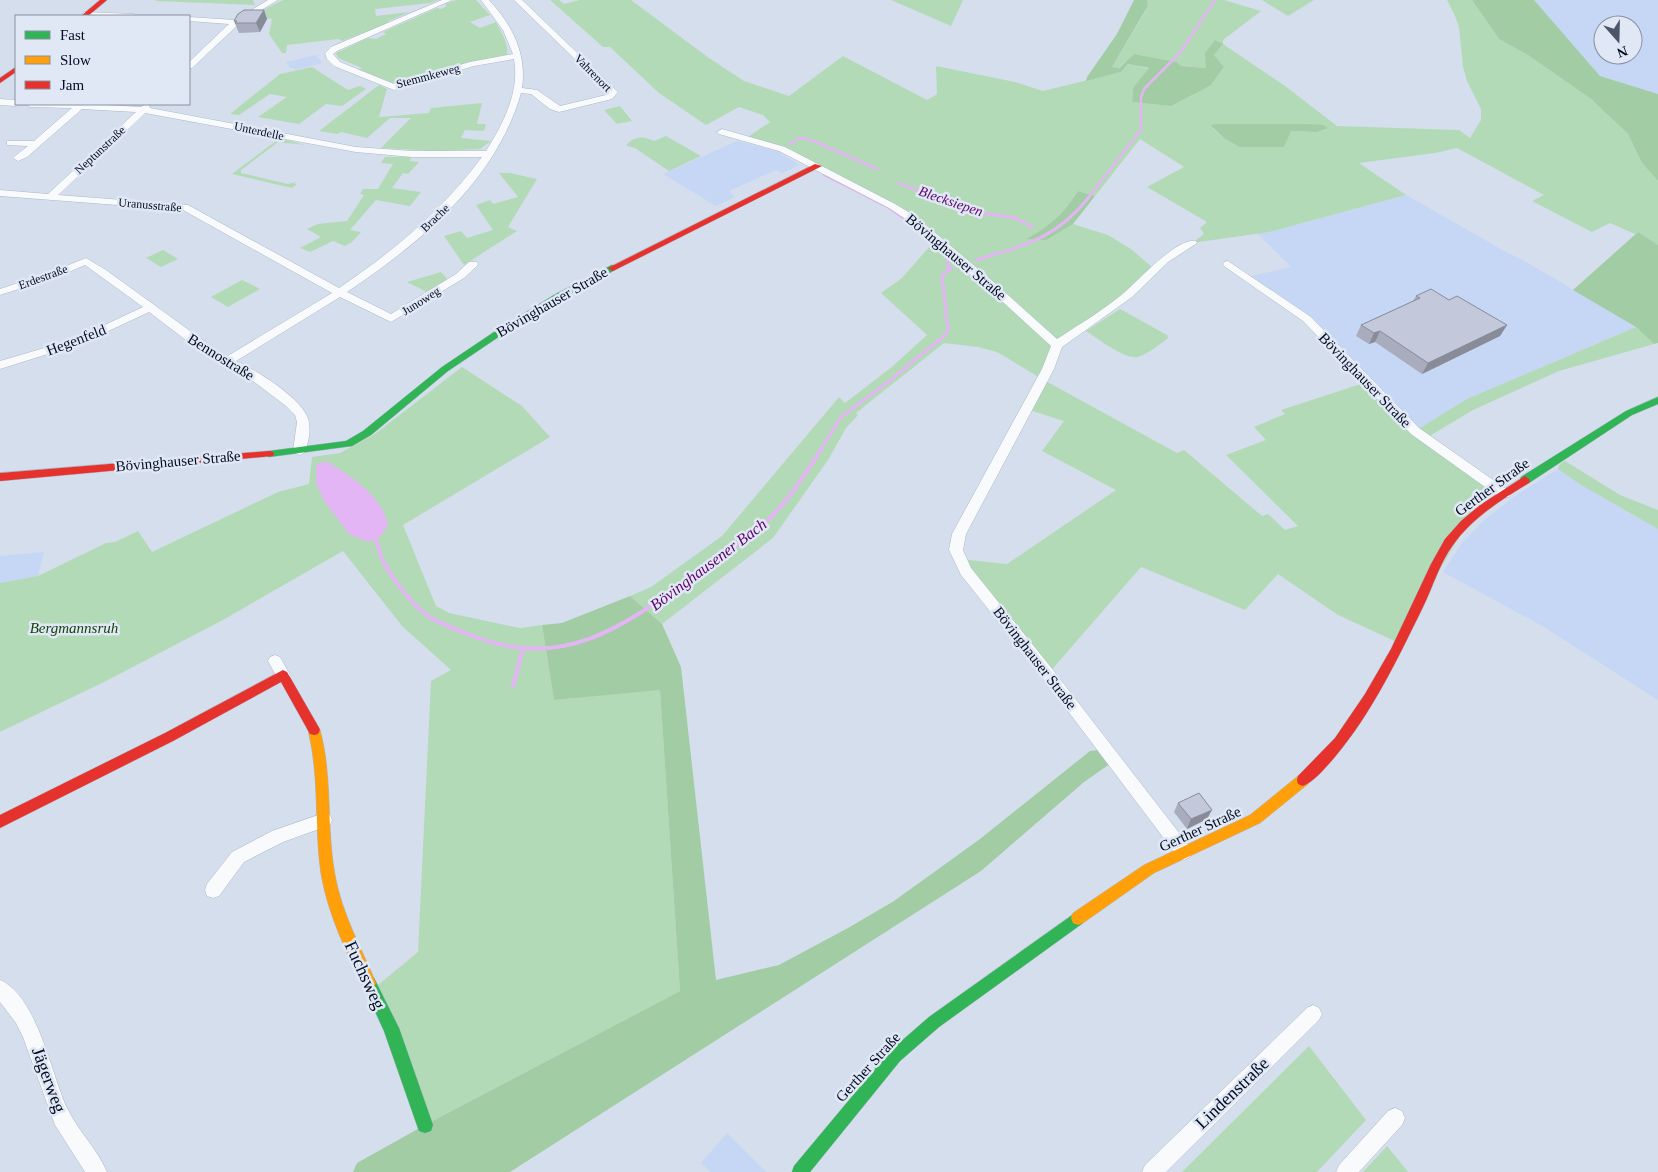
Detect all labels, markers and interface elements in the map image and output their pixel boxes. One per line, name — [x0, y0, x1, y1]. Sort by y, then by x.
legend — [15, 15, 190, 105]
north arrow — [1593, 15, 1643, 65]
text: Fast — [60, 27, 86, 43]
text: N — [1615, 43, 1630, 61]
street label: Vahrenort — [571, 51, 615, 95]
text: Slow — [60, 52, 91, 68]
street label: Stemmkeweg — [395, 61, 461, 91]
text: Jam — [60, 77, 84, 93]
street label: Unterdelle — [233, 119, 285, 143]
street label: Neptunstraße — [72, 123, 128, 177]
water label: Blecksiepen — [917, 183, 985, 219]
street label: Uranusstraße — [118, 195, 182, 215]
street label: Brache — [418, 201, 452, 235]
street label: Bövinghauser Straße — [903, 211, 1009, 304]
street label: Erdestraße — [16, 262, 70, 292]
street label: Bövinghauser Straße — [494, 264, 611, 340]
street label: Junoweg — [399, 284, 443, 318]
street label: Hegenfeld — [44, 321, 108, 359]
street label: Bövinghauser Straße — [1316, 329, 1415, 431]
street label: Bennostraße — [185, 330, 257, 384]
street label: Bövinghauser Straße — [115, 448, 241, 474]
street label: Gerther Straße — [1452, 455, 1533, 519]
water label: Bövinghausener Bach — [647, 515, 770, 614]
street label: Bövinghauser Straße — [990, 604, 1080, 713]
park label: Bergmannsruh — [30, 620, 118, 636]
street label: Gerther Straße — [1157, 803, 1244, 855]
street label: Fuchsweg — [341, 938, 389, 1012]
street label: Gerther Straße — [833, 1029, 904, 1105]
street label: Jägerweg — [28, 1045, 70, 1115]
street label: Lindenstraße — [1191, 1053, 1273, 1133]

